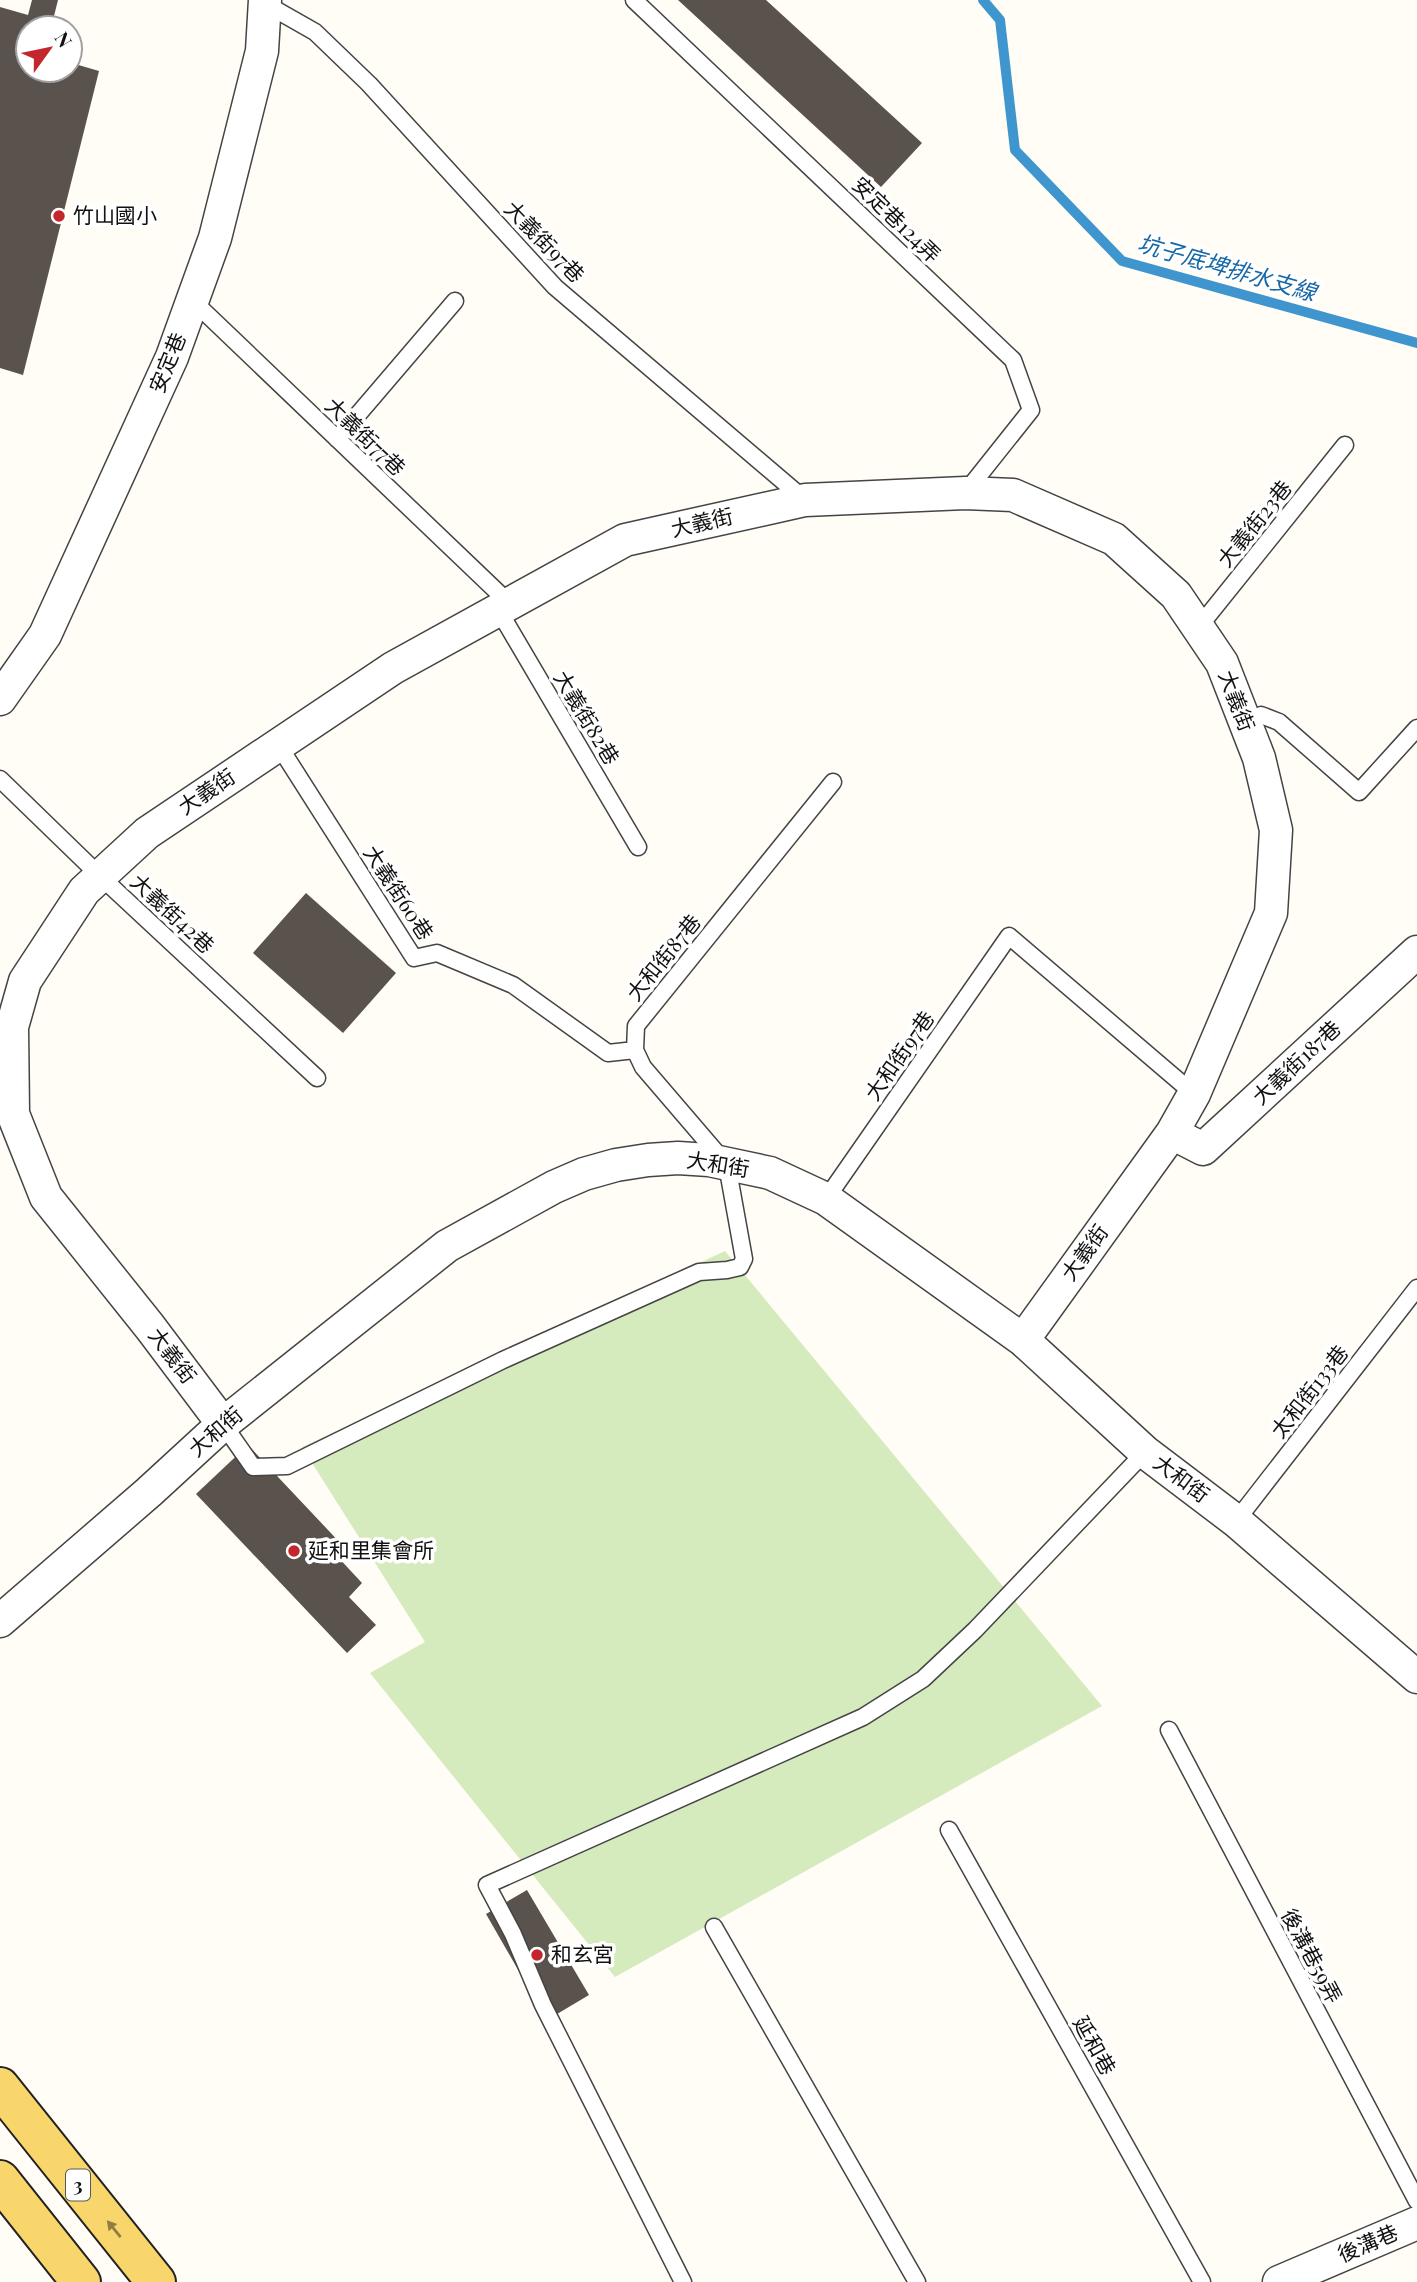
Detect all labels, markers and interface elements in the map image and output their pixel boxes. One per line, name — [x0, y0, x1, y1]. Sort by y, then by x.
north arrow — [14, 14, 84, 84]
text: N — [49, 26, 79, 52]
street label: 安定巷124弄 — [847, 170, 947, 268]
street label: 大義街97巷 — [500, 194, 591, 287]
place label: 竹山國小 — [73, 200, 157, 228]
marker: 竹山國小 — [51, 208, 67, 224]
water label: 坑子底埤排水支線 — [1135, 226, 1323, 308]
street label: 安定巷 — [141, 328, 191, 397]
street label: 大義街77巷 — [320, 390, 412, 481]
street label: 大義街23巷 — [1210, 474, 1297, 572]
street label: 大義街 — [668, 500, 735, 542]
street label: 大義街82巷 — [549, 665, 627, 769]
street label: 大義街 — [1214, 666, 1262, 735]
street label: 大義街 — [172, 761, 240, 820]
street label: 大義街60巷 — [359, 839, 441, 945]
street label: 大義街42巷 — [126, 867, 221, 958]
street label: 大和街87巷 — [619, 908, 706, 1006]
street label: 大和街97巷 — [857, 1005, 939, 1105]
street label: 大義街187巷 — [1245, 1013, 1346, 1110]
street label: 大和街 — [685, 1144, 752, 1182]
street label: 大義街 — [1054, 1218, 1113, 1286]
street label: 大義街 — [143, 1321, 204, 1388]
street label: 太和街133巷 — [1263, 1339, 1353, 1443]
street label: 大和街 — [182, 1399, 248, 1462]
street label: 大和街 — [1149, 1447, 1216, 1508]
place label: 延和里集會所 — [308, 1535, 434, 1563]
marker: 延和里集會所 — [286, 1543, 302, 1559]
street label: 後溝巷59弄 — [1276, 1903, 1349, 2007]
place label: 和玄宮 — [551, 1939, 614, 1967]
marker: 和玄宮 — [529, 1947, 545, 1963]
street label: 延和巷 — [1068, 2011, 1123, 2079]
road number: 3 — [66, 2170, 90, 2200]
street label: 後溝巷 — [1333, 2217, 1402, 2267]
one-way arrow — [106, 2220, 121, 2238]

